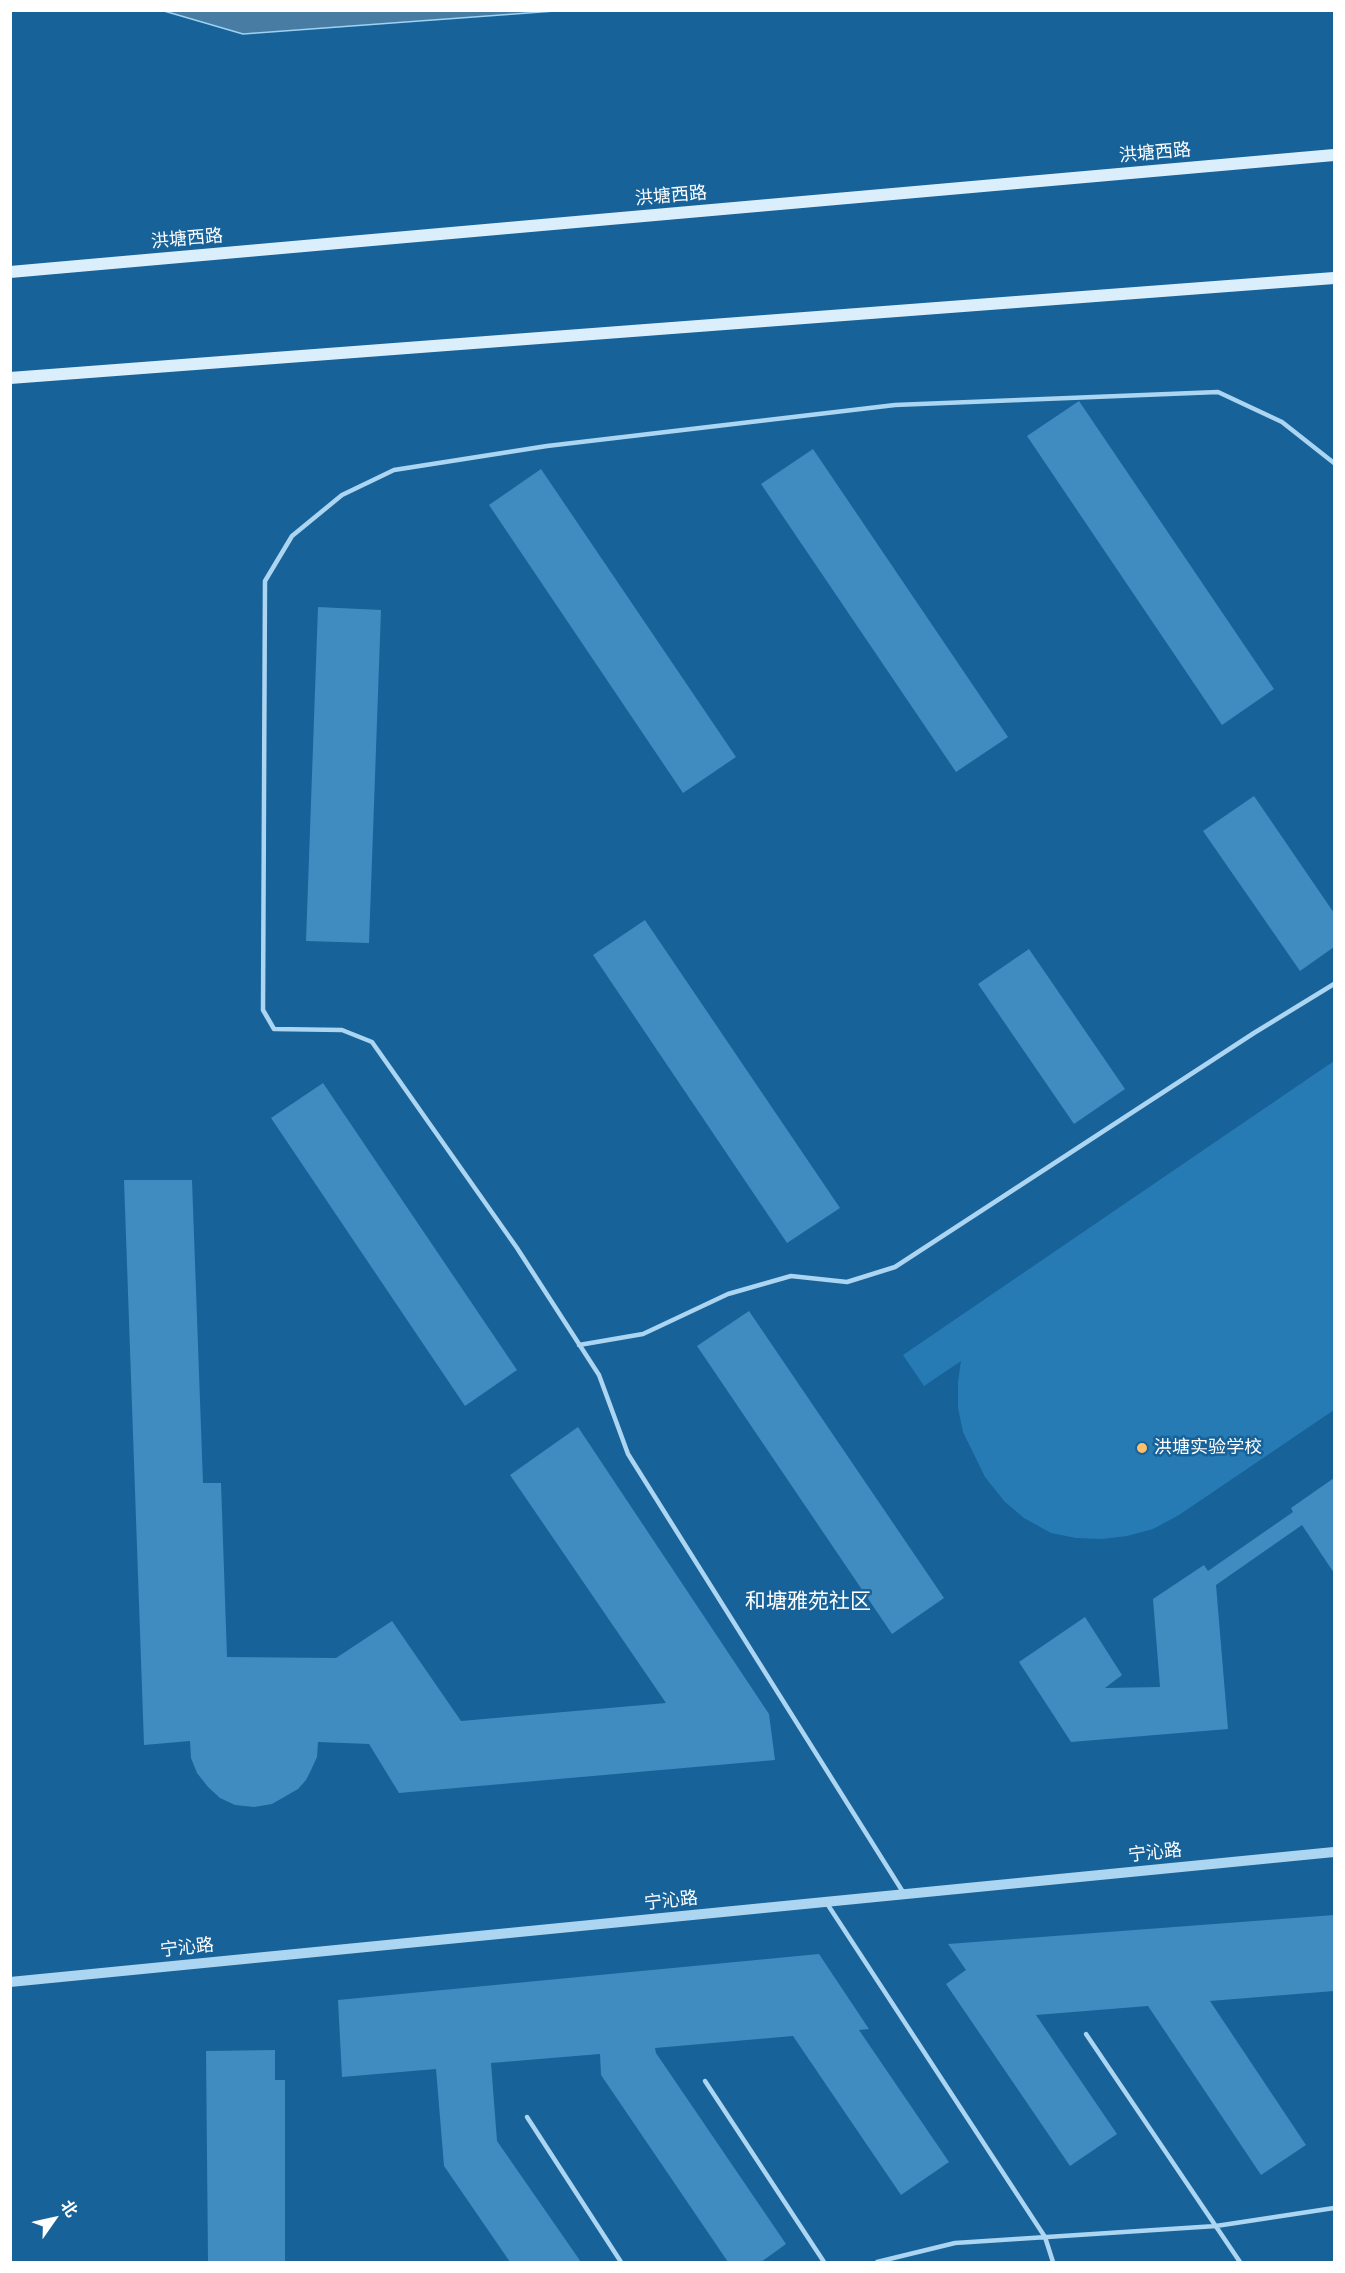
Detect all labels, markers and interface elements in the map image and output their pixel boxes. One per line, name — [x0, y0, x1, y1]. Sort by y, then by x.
street label: 洪塘西路 — [1118, 139, 1192, 167]
street label: 洪塘西路 — [634, 182, 708, 210]
street label: 洪塘西路 — [150, 225, 224, 253]
place label: 洪塘实验学校 — [1154, 1437, 1262, 1459]
marker: 洪塘实验学校 — [1135, 1441, 1149, 1455]
district label: 和塘雅苑社区 — [745, 1589, 871, 1615]
street label: 宁沁路 — [1127, 1839, 1183, 1867]
street label: 宁沁路 — [643, 1887, 699, 1915]
street label: 宁沁路 — [159, 1934, 215, 1962]
north arrow — [24, 2189, 84, 2249]
text: 北 — [57, 2197, 82, 2221]

